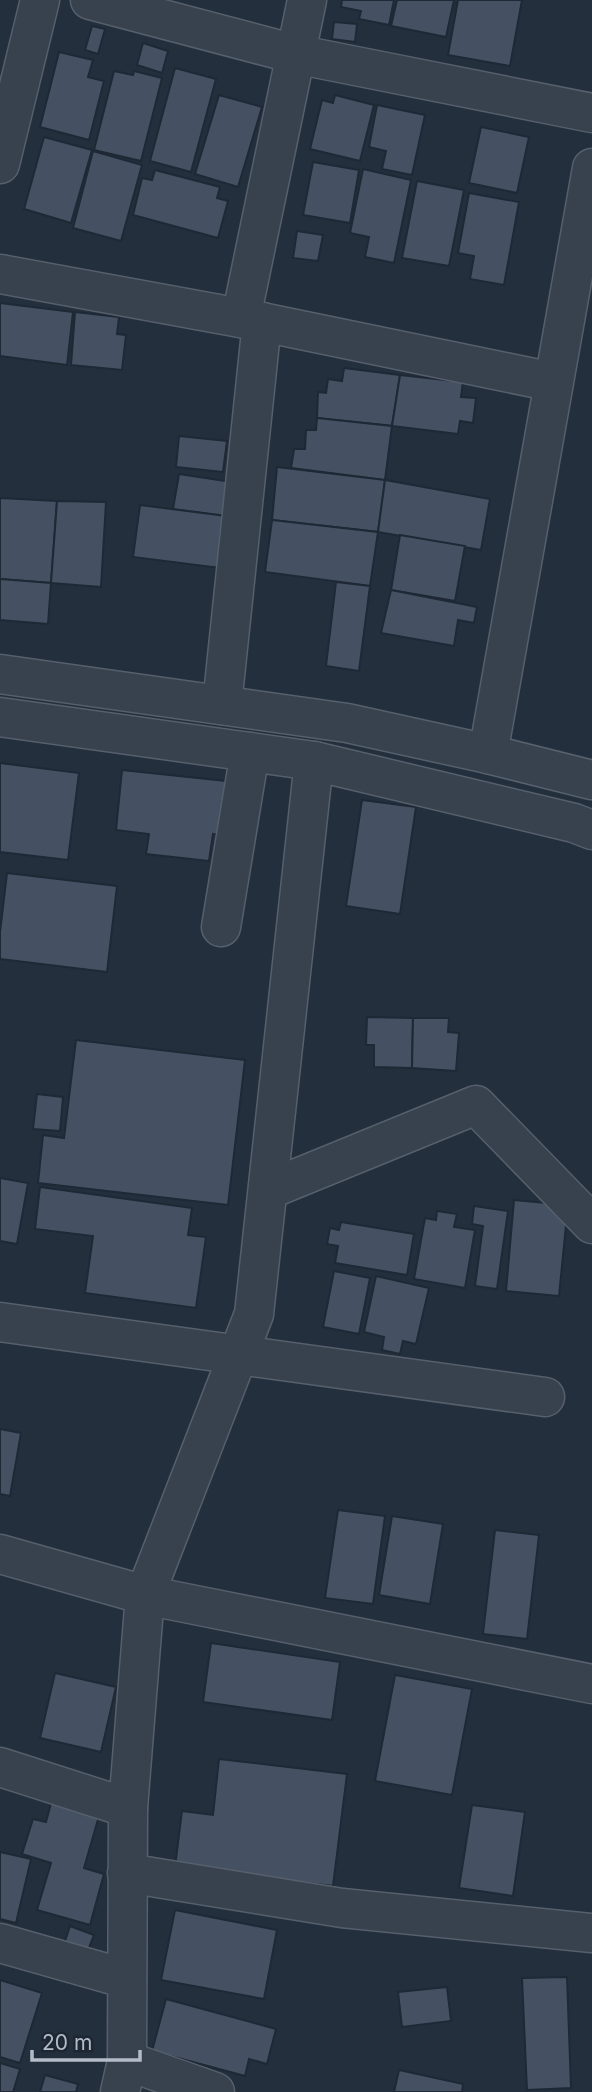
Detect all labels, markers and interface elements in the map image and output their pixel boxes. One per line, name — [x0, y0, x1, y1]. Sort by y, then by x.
scale bar — [32, 2018, 140, 2062]
text: 20 m — [42, 2030, 92, 2055]

